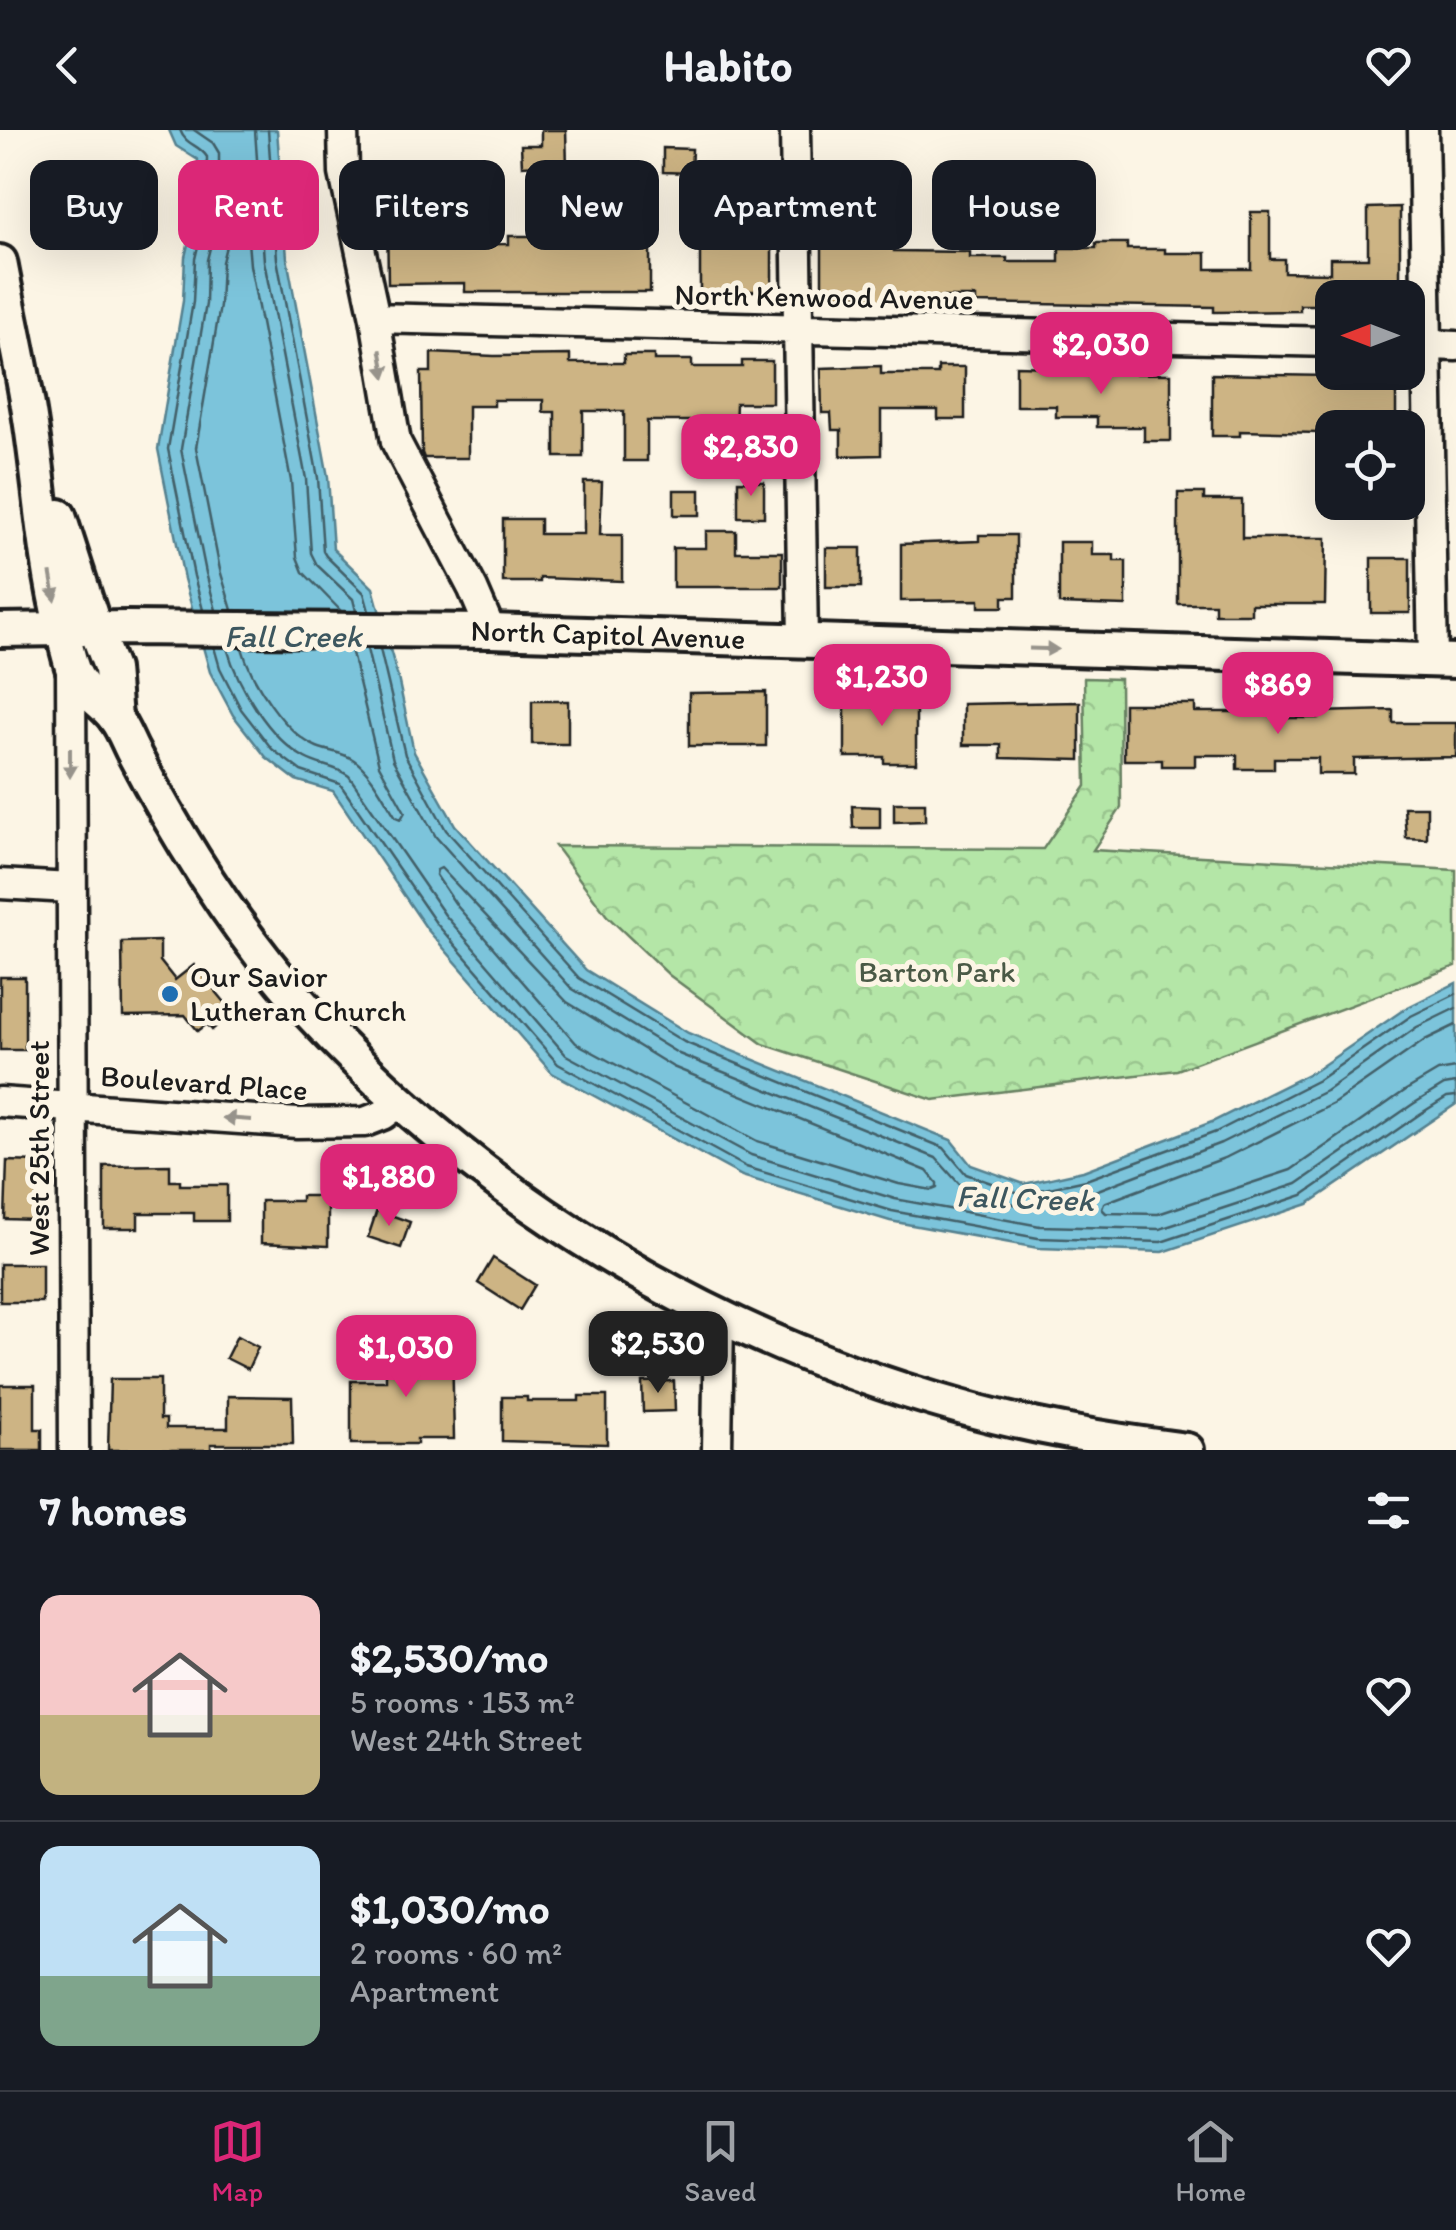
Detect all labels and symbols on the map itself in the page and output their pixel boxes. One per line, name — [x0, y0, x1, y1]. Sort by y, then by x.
street label: North Kenwood Avenue — [674, 275, 974, 318]
north arrow — [1315, 280, 1425, 390]
pin: $2,030 — [1020, 312, 1182, 397]
one-way arrow — [375, 348, 391, 379]
pin: $2,830 — [670, 414, 832, 499]
one-way arrow — [46, 572, 61, 603]
street label: North Capitol Avenue — [470, 612, 746, 657]
water label: Fall Creek — [224, 617, 363, 655]
one-way arrow — [1028, 641, 1060, 657]
pin: $1,230 — [801, 644, 963, 729]
pin: $869 — [1219, 652, 1337, 737]
one-way arrow — [62, 747, 78, 779]
park label: Barton Park — [858, 953, 1016, 990]
place label: Our Savior Lutheran Church — [190, 958, 406, 1029]
marker: Our Savior Lutheran Church — [159, 983, 181, 1005]
street label: West 25th Street — [20, 1040, 57, 1256]
street label: Boulevard Place — [99, 1057, 309, 1108]
one-way arrow — [220, 1111, 252, 1127]
pin: $1,880 — [308, 1144, 470, 1229]
water label: Fall Creek — [955, 1177, 1096, 1219]
pin: $2,530 — [577, 1311, 739, 1396]
pin: $1,030 — [325, 1315, 487, 1400]

